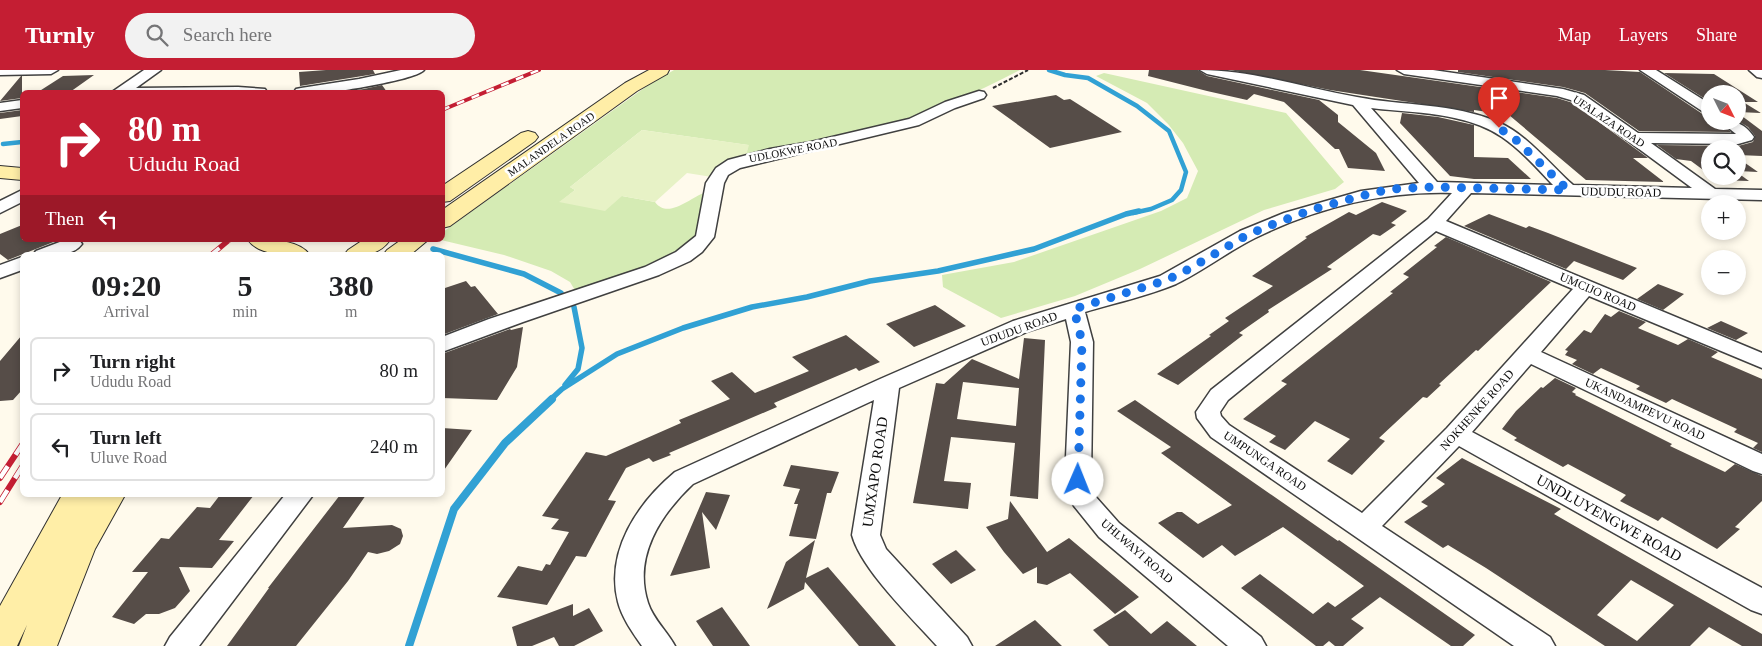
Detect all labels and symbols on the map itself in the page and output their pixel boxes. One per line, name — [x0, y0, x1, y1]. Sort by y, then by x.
pin — [1478, 77, 1520, 128]
north arrow — [1701, 85, 1746, 130]
street label: UFALAZA ROAD — [1571, 93, 1647, 149]
street label: MALANDELA ROAD — [505, 110, 597, 178]
street label: UDLOKWE ROAD — [748, 136, 838, 164]
street label: UDUDU ROAD — [1581, 184, 1662, 200]
street label: UMCIJO ROAD — [1558, 270, 1639, 315]
street label: UDUDU ROAD — [979, 309, 1059, 349]
street label: NOKHENKE ROAD — [1437, 367, 1517, 453]
street label: UKANDAMPEVU ROAD — [1583, 375, 1708, 443]
street label: UMXAPO ROAD — [859, 416, 891, 528]
street label: UMPUNGA ROAD — [1221, 428, 1309, 494]
position arrow — [1051, 453, 1103, 505]
street label: UNDLUYENGWE ROAD — [1534, 471, 1685, 565]
street label: UHLWAYI ROAD — [1098, 516, 1176, 586]

